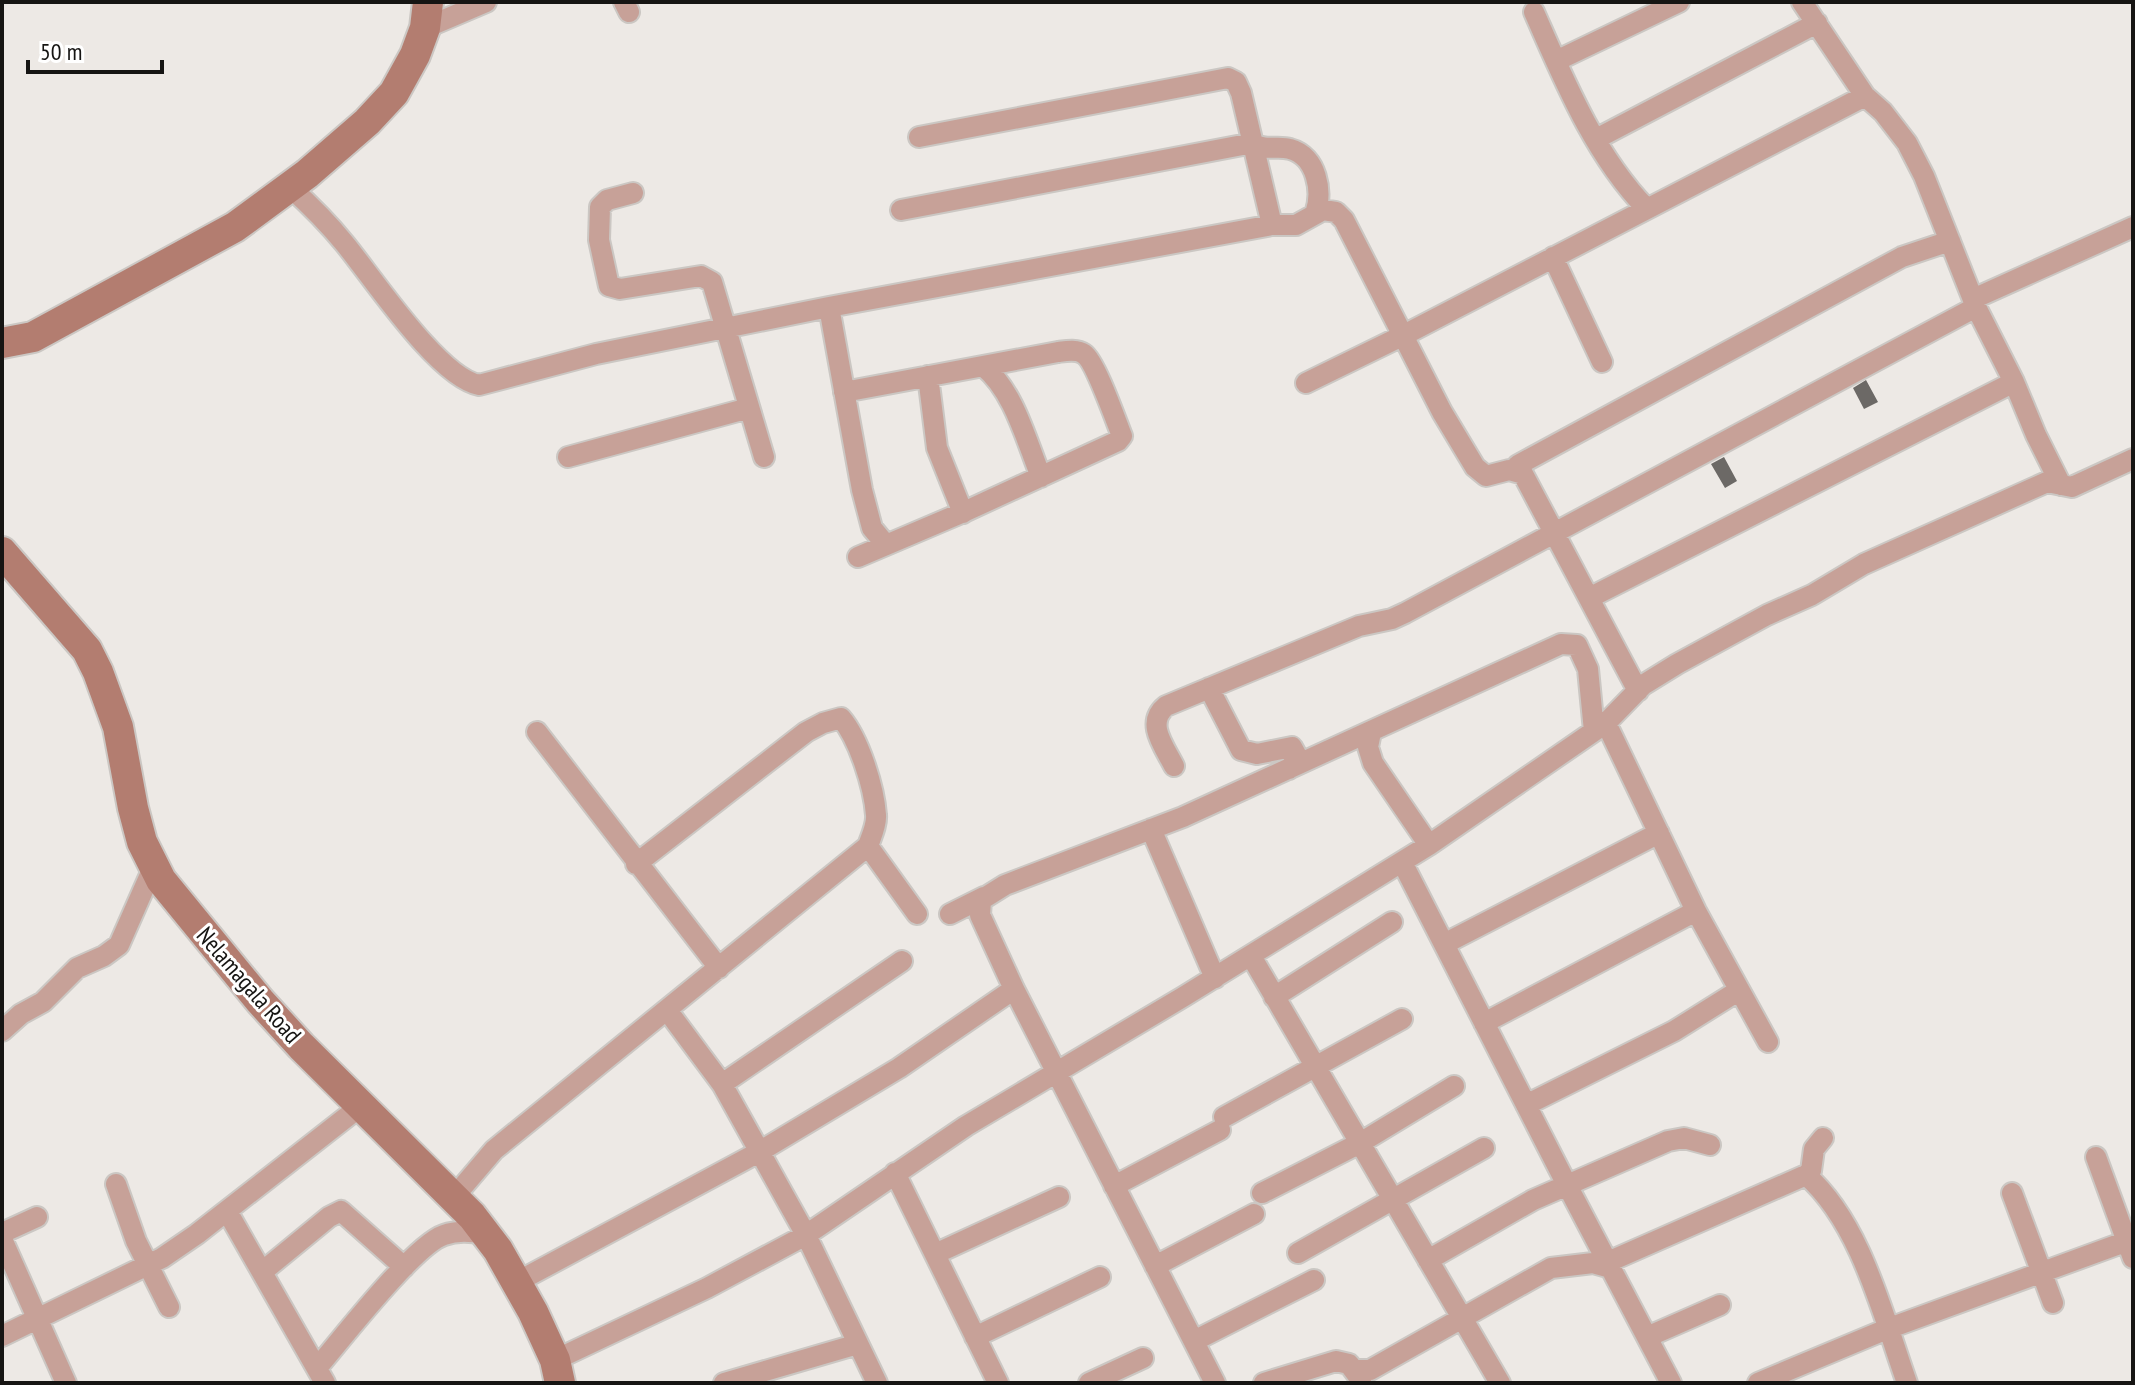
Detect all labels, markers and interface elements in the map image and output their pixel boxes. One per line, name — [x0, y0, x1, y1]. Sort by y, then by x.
scale bar — [28, 24, 162, 74]
text: 50 m — [40, 36, 82, 67]
street label: Nelamagala Road — [190, 920, 308, 1050]

